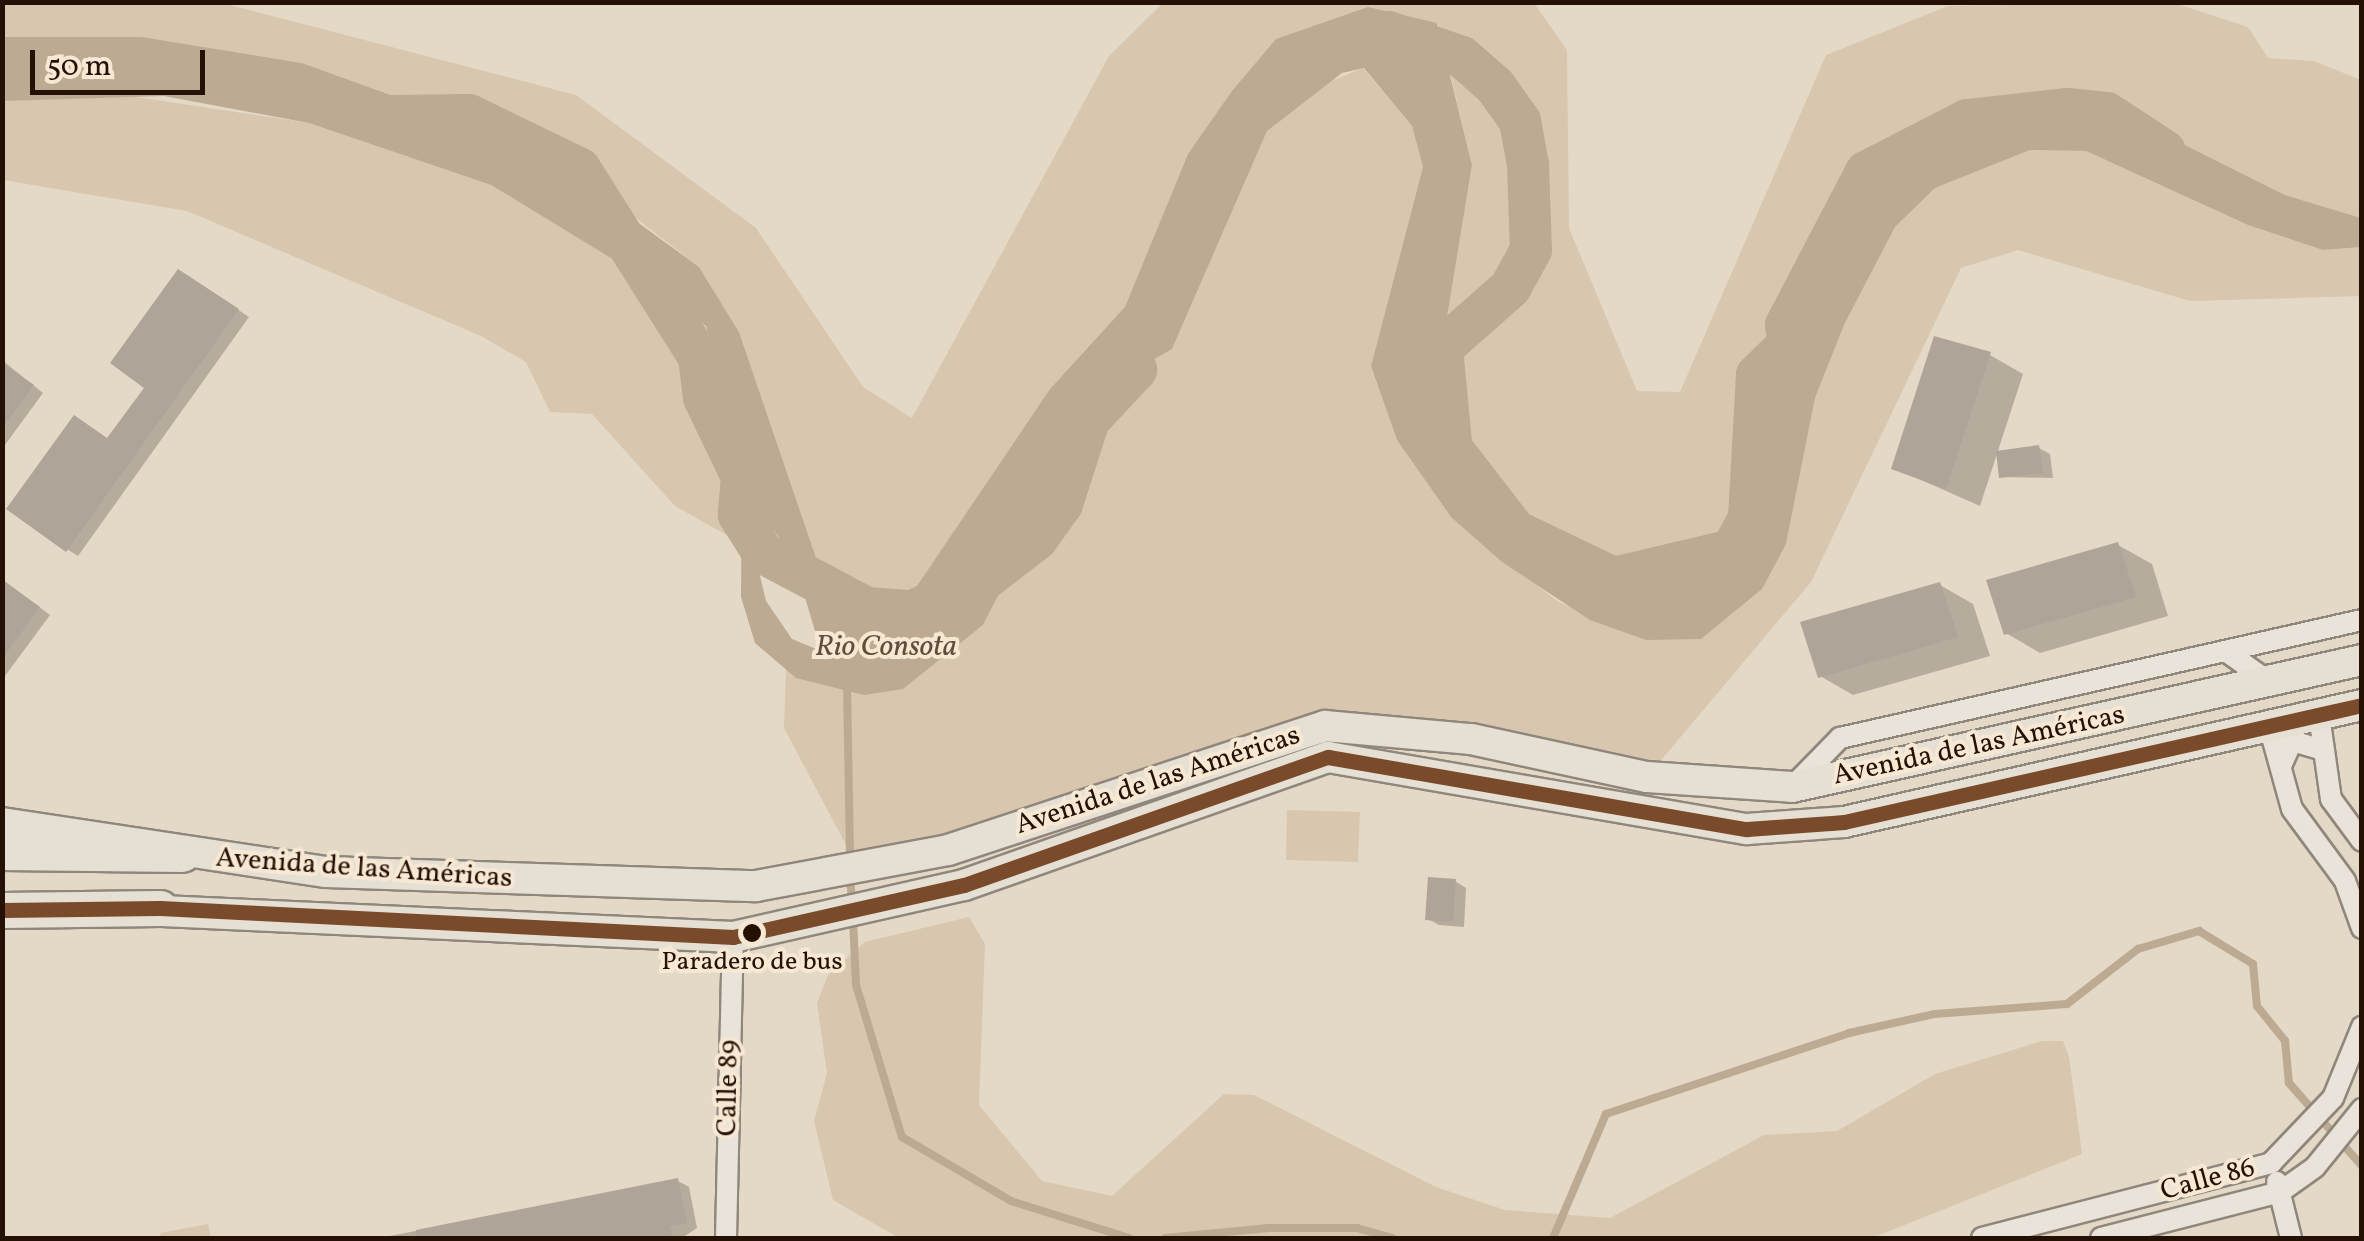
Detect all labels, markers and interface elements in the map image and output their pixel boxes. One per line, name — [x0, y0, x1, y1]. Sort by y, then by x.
scale bar — [35, 30, 210, 92]
text: 50 m — [47, 46, 111, 88]
water label: Rio Consota — [815, 629, 957, 665]
street label: Avenida de las Américas — [1830, 699, 2128, 793]
street label: Avenida de las Américas — [1011, 719, 1305, 843]
street label: Avenida de las Américas — [215, 842, 513, 896]
marker: Paradero de bus — [742, 923, 762, 943]
place label: Paradero de bus — [661, 947, 843, 979]
street label: Calle 89 — [711, 1039, 747, 1137]
street label: Calle 86 — [2157, 1151, 2259, 1209]

